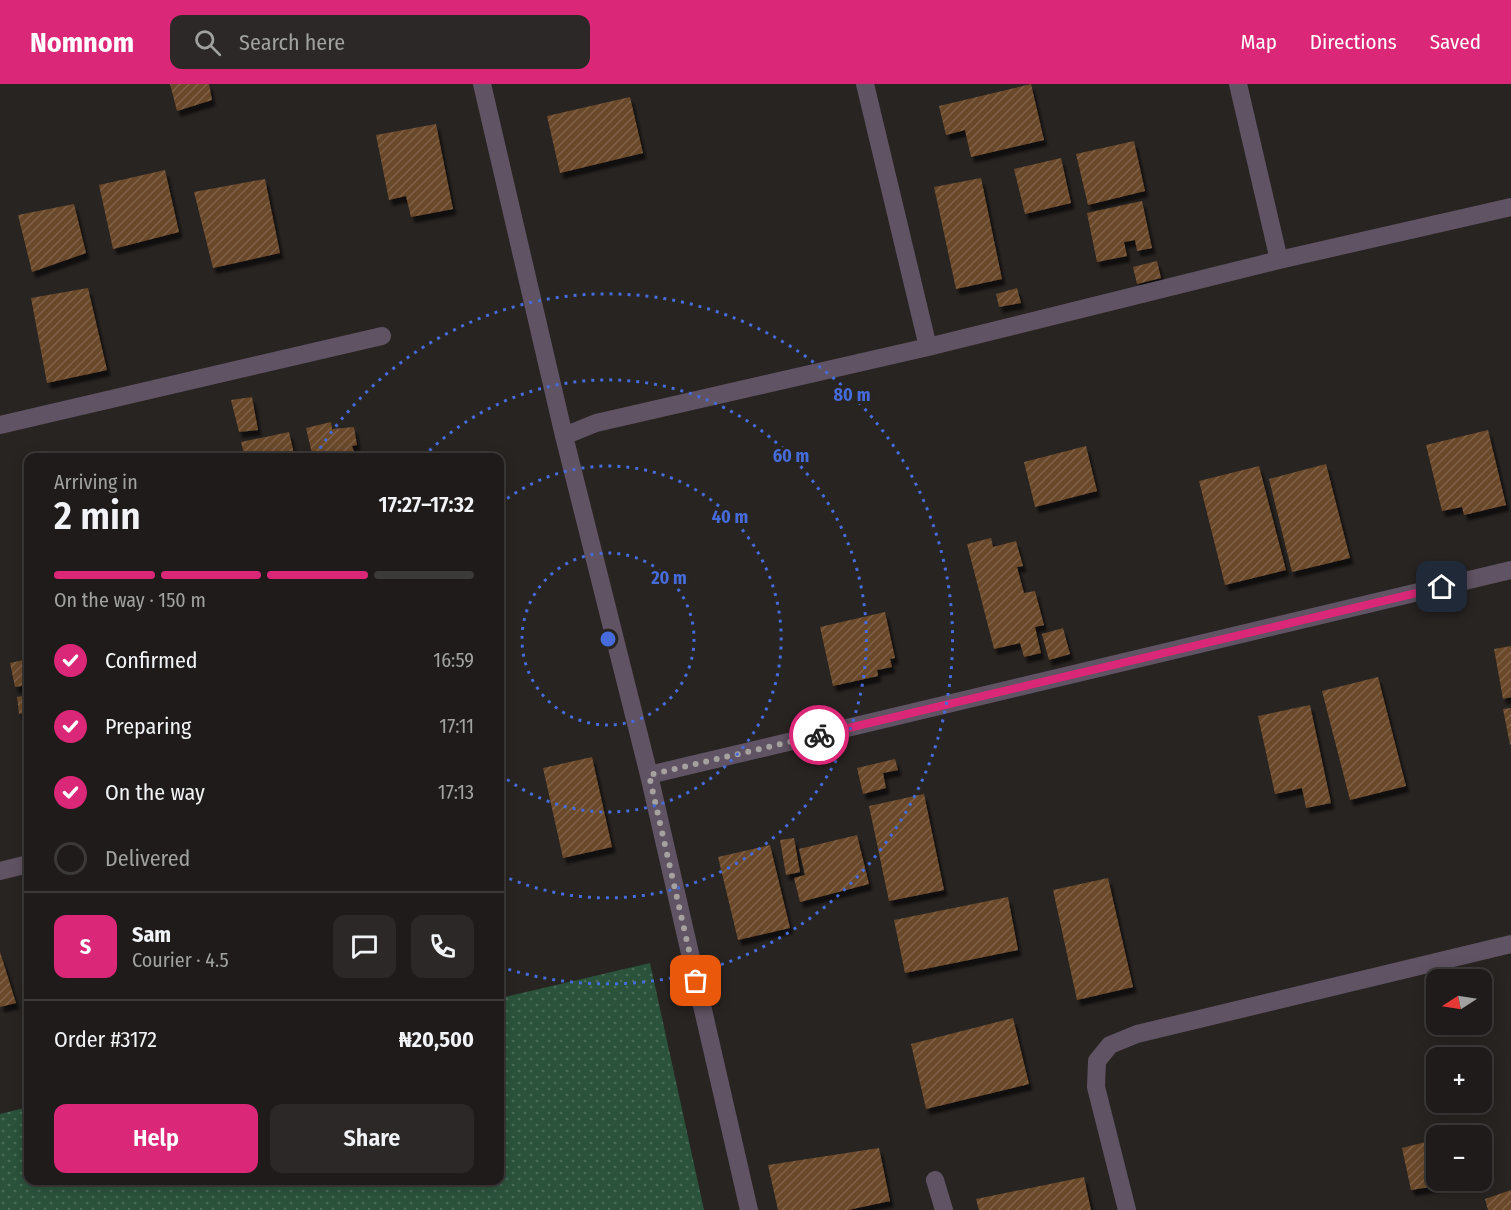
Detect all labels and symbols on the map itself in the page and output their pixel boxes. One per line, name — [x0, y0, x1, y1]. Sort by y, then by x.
text: 80 m — [834, 384, 870, 406]
text: 60 m — [773, 445, 809, 467]
text: 40 m — [712, 506, 748, 528]
pin — [1416, 561, 1467, 612]
text: 20 m — [650, 567, 687, 589]
centre of rings — [598, 629, 618, 649]
courier — [789, 705, 849, 765]
pin — [670, 955, 721, 1006]
north arrow — [1426, 969, 1492, 1035]

